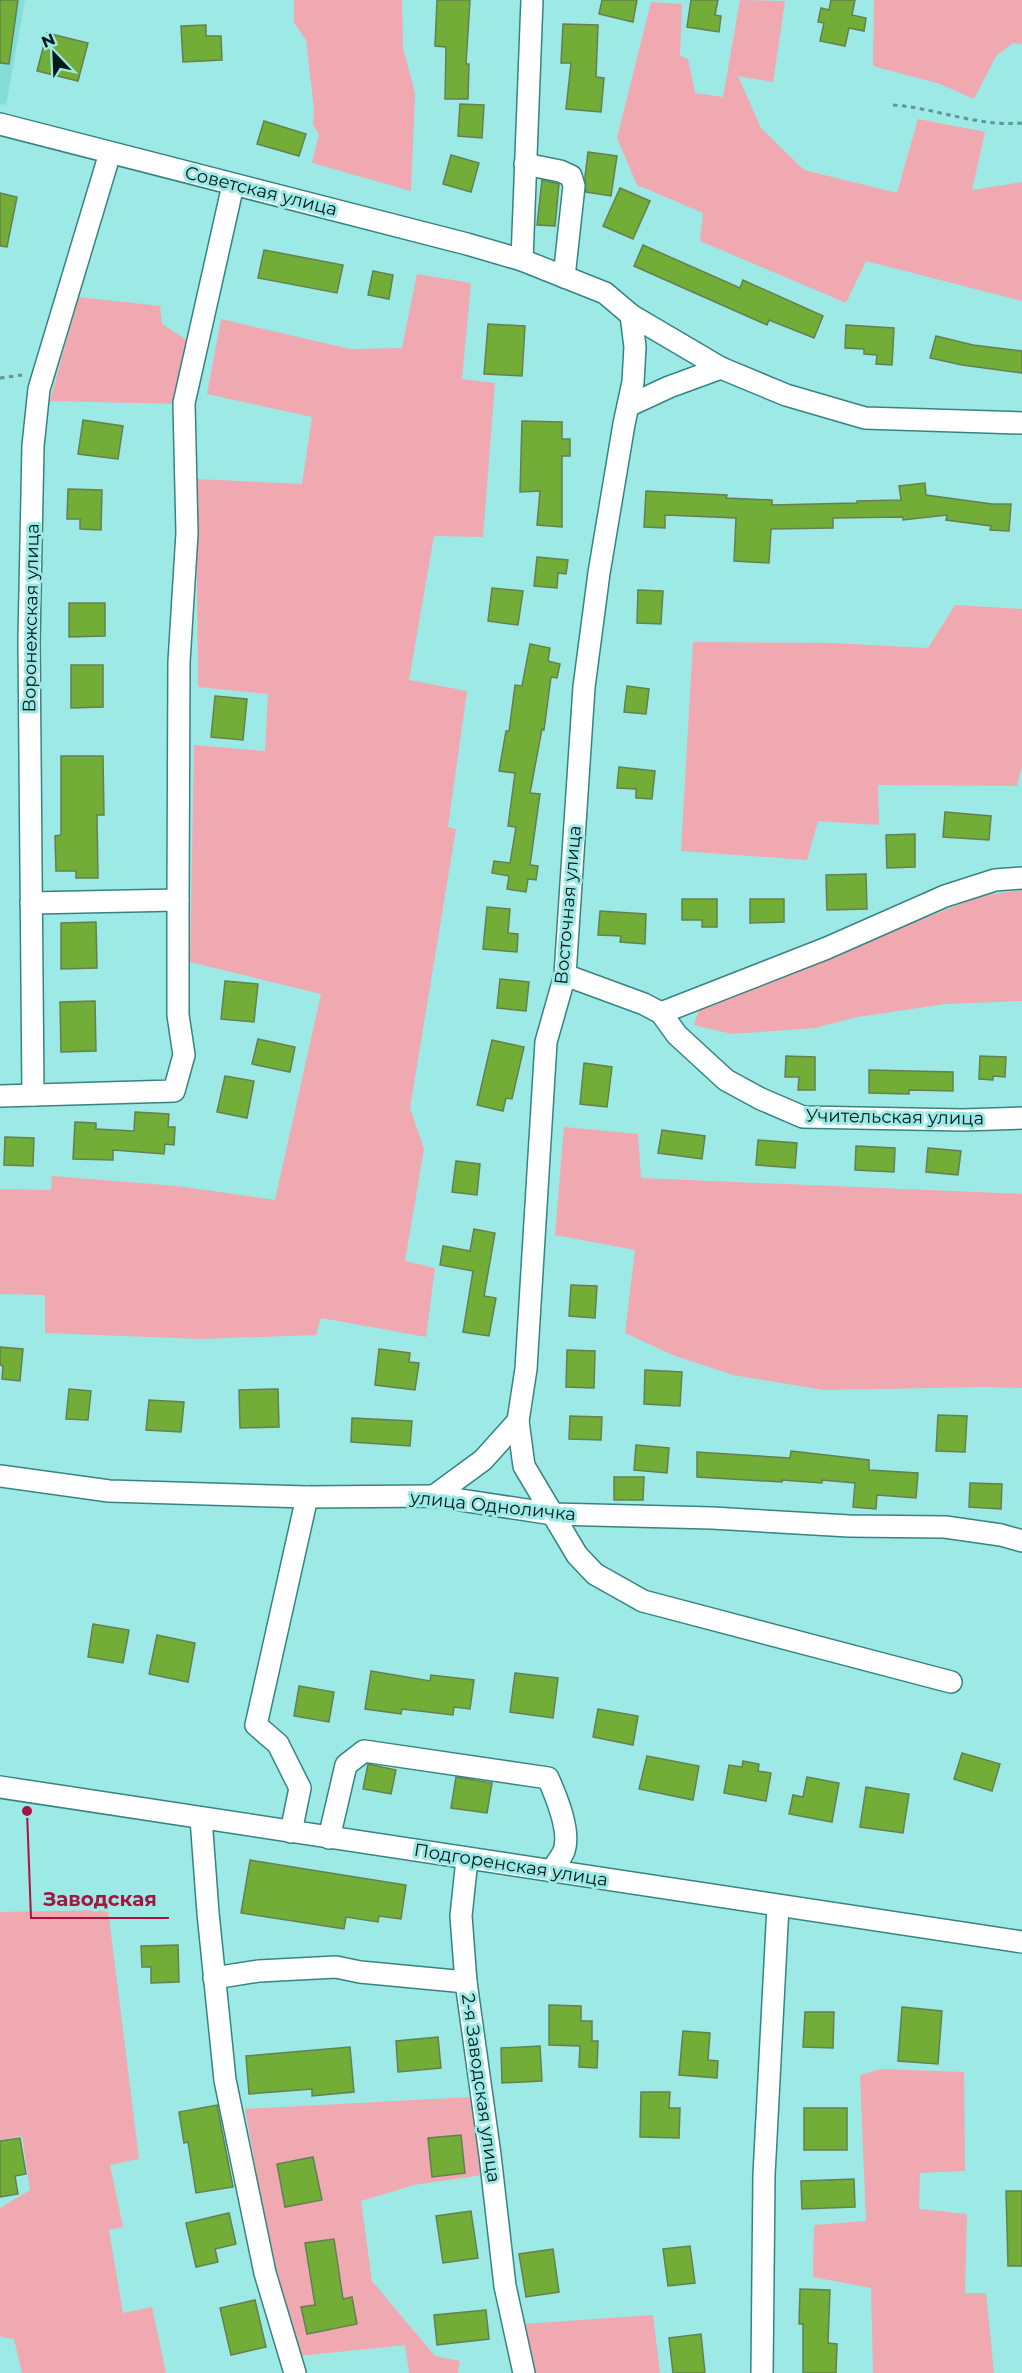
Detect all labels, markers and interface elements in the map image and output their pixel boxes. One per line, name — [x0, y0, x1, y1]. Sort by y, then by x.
north arrow — [24, 24, 84, 84]
text: N — [39, 29, 58, 52]
street label: Советская улица — [182, 161, 340, 221]
street label: Воронежская улица — [18, 523, 44, 713]
street label: Восточная улица — [550, 825, 586, 985]
street label: Учительская улица — [806, 1104, 984, 1130]
street label: улица Одноличка — [408, 1486, 577, 1526]
street label: Подгоренская улица — [413, 1839, 609, 1891]
callout: Заводская — [31, 1880, 169, 1918]
text: Заводская — [42, 1887, 157, 1911]
street label: 2-я Заводская улица — [457, 1992, 505, 2184]

